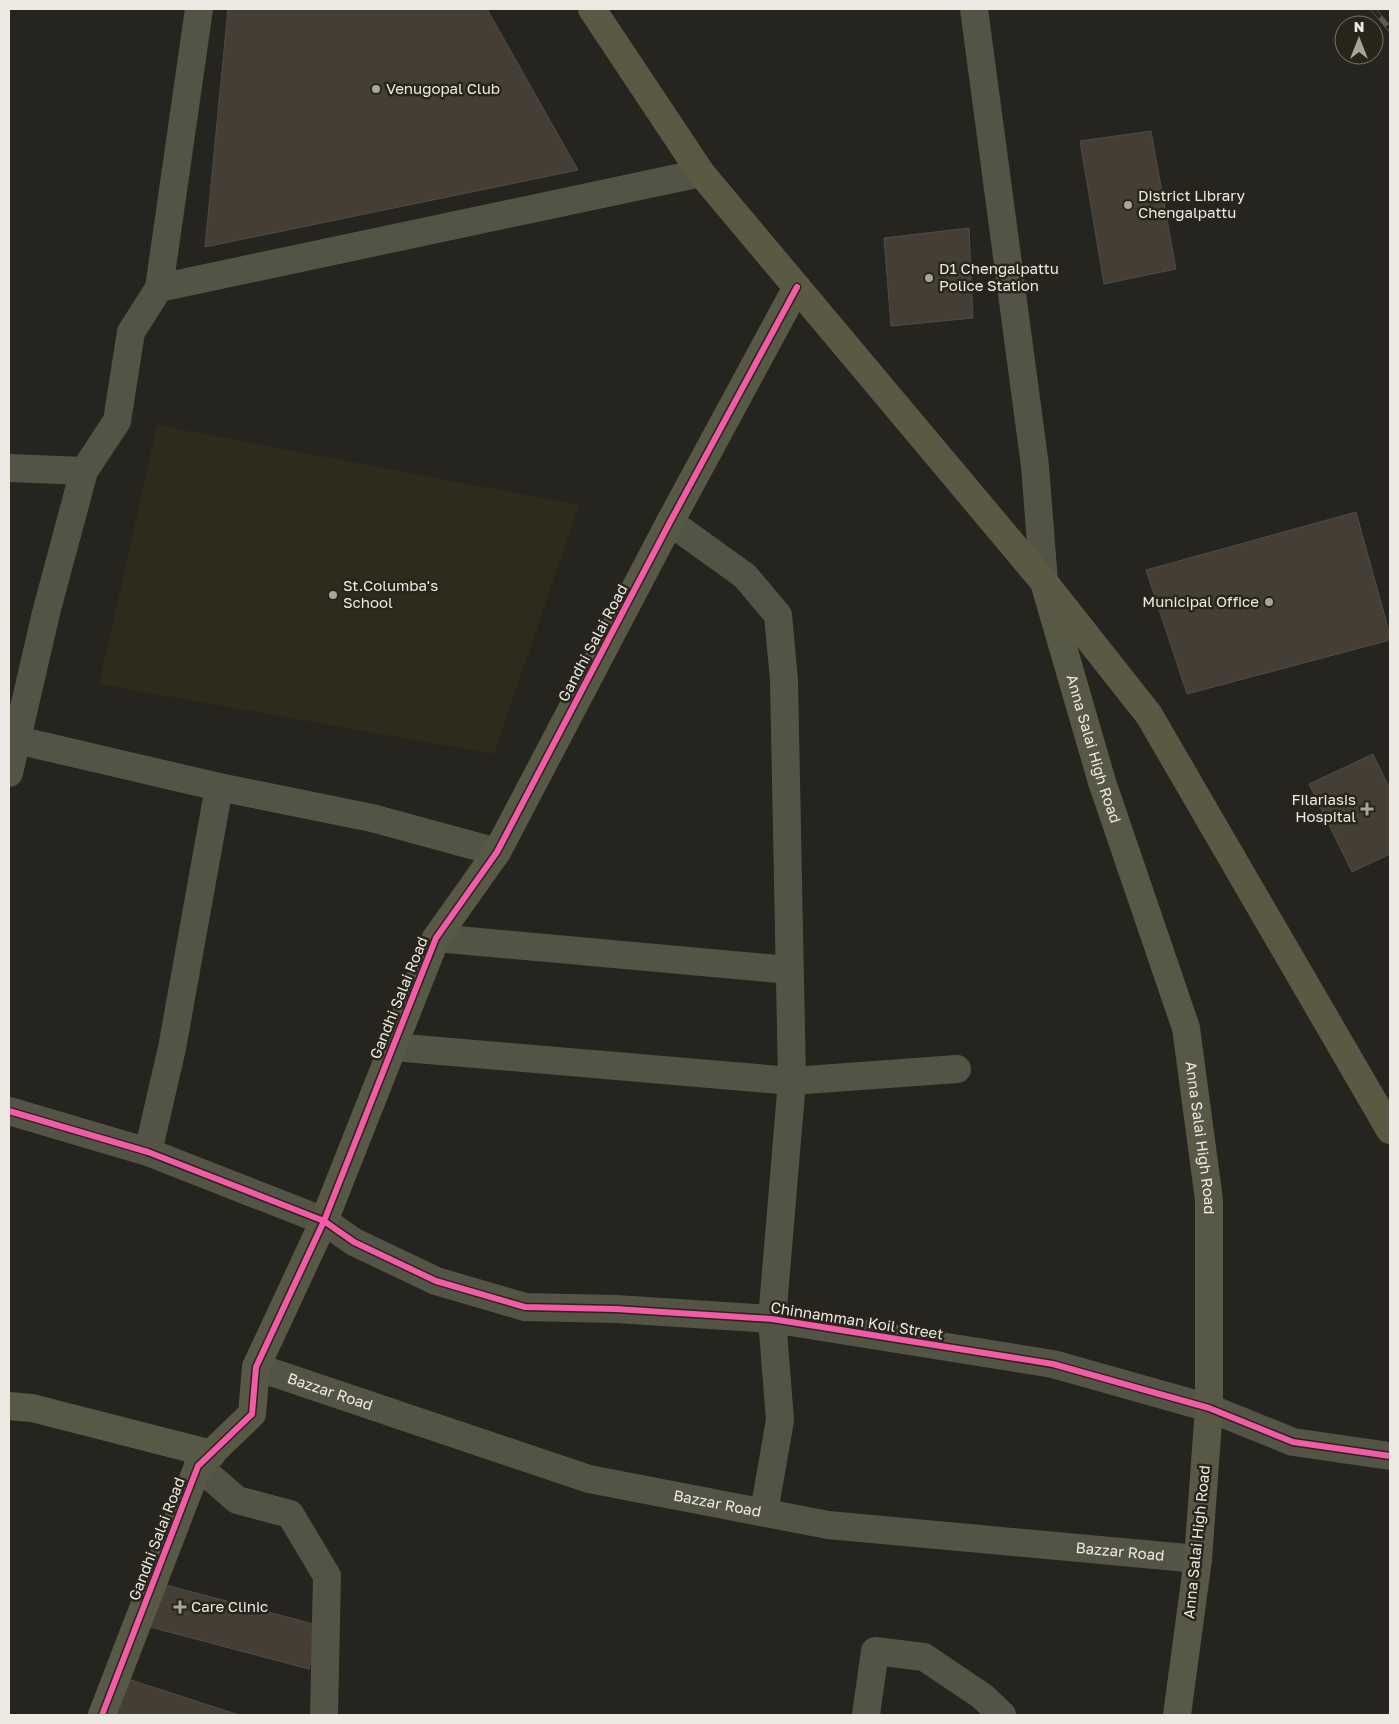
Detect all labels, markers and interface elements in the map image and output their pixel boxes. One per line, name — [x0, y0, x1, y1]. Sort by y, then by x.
north arrow — [1334, 15, 1384, 65]
text: N — [1354, 18, 1364, 35]
place label: Venugopal Club — [386, 79, 500, 97]
marker: Venugopal Club — [370, 83, 382, 95]
place label: District Library Chengalpattu — [1138, 186, 1246, 221]
marker: District Library Chengalpattu — [1122, 199, 1134, 211]
place label: D1 Chengalpattu Police Station — [939, 259, 1059, 294]
marker: D1 Chengalpattu Police Station — [923, 272, 935, 284]
place label: St.Columba's School — [343, 576, 438, 611]
street label: Gandhi Salai Road — [554, 581, 631, 704]
marker: St.Columba's School — [327, 589, 339, 601]
place label: Municipal Office — [1142, 592, 1259, 610]
marker: Municipal Office — [1263, 596, 1275, 608]
street label: Anna Salai High Road — [1063, 672, 1125, 825]
place label: Filariasis Hospital — [1292, 790, 1356, 825]
marker: Filariasis Hospital — [1360, 802, 1374, 816]
street label: Gandhi Salai Road — [365, 934, 431, 1061]
street label: Anna Salai High Road — [1183, 1060, 1219, 1215]
street label: Chinnamman Koil Street — [770, 1297, 945, 1343]
street label: Bazzar Road — [285, 1368, 375, 1414]
street label: Anna Salai High Road — [1179, 1464, 1213, 1620]
street label: Gandhi Salai Road — [124, 1475, 188, 1603]
street label: Bazzar Road — [672, 1485, 763, 1520]
street label: Bazzar Road — [1075, 1538, 1165, 1564]
place label: Care Clinic — [191, 1597, 268, 1615]
marker: Care Clinic — [173, 1600, 187, 1614]

